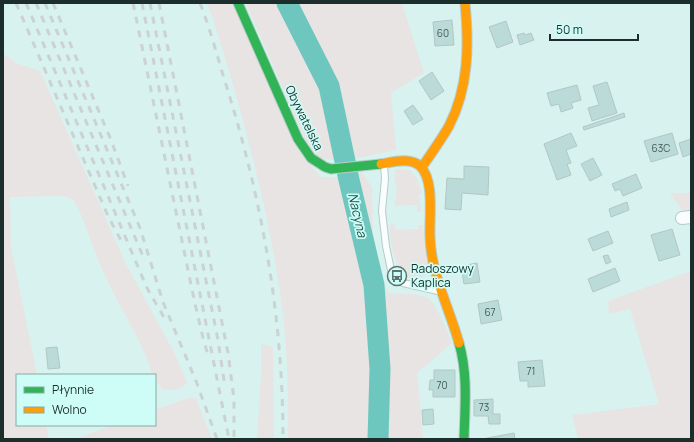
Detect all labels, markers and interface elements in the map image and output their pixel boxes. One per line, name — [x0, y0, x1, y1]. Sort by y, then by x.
scale bar — [550, 16, 638, 42]
text: 50 m — [556, 21, 583, 38]
house number: 60 — [437, 26, 449, 40]
street label: Obywatelska — [281, 82, 328, 153]
house number: 63C — [652, 141, 670, 155]
water label: Nacyna — [344, 191, 372, 240]
place label: Radoszowy Kaplica — [411, 260, 475, 291]
bus stop icon: Radoszowy Kaplica — [386, 265, 408, 287]
house number: 67 — [484, 305, 496, 319]
house number: 71 — [527, 364, 535, 378]
legend — [16, 374, 156, 426]
house number: 70 — [436, 378, 448, 392]
text: Płynnie — [52, 381, 94, 398]
house number: 73 — [479, 400, 489, 414]
text: Wolno — [52, 401, 87, 418]

